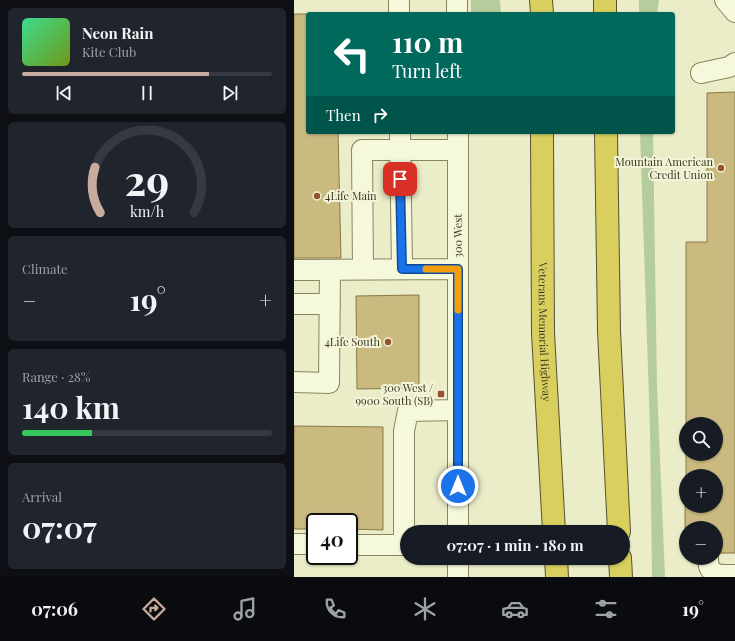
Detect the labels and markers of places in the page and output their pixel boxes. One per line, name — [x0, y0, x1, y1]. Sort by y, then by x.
place label: Mountain American Credit Union — [615, 154, 713, 182]
pin — [383, 162, 417, 196]
marker: Mountain American Credit Union — [716, 163, 726, 173]
place label: 4Life Main — [325, 188, 377, 203]
marker: 4Life Main — [312, 191, 322, 201]
place label: 4Life South — [324, 334, 381, 349]
marker: 4Life South — [383, 337, 393, 347]
place label: 300 West / 9900 South (SB) — [356, 380, 433, 408]
marker: 300 West / 9900 South (SB) — [436, 389, 446, 399]

